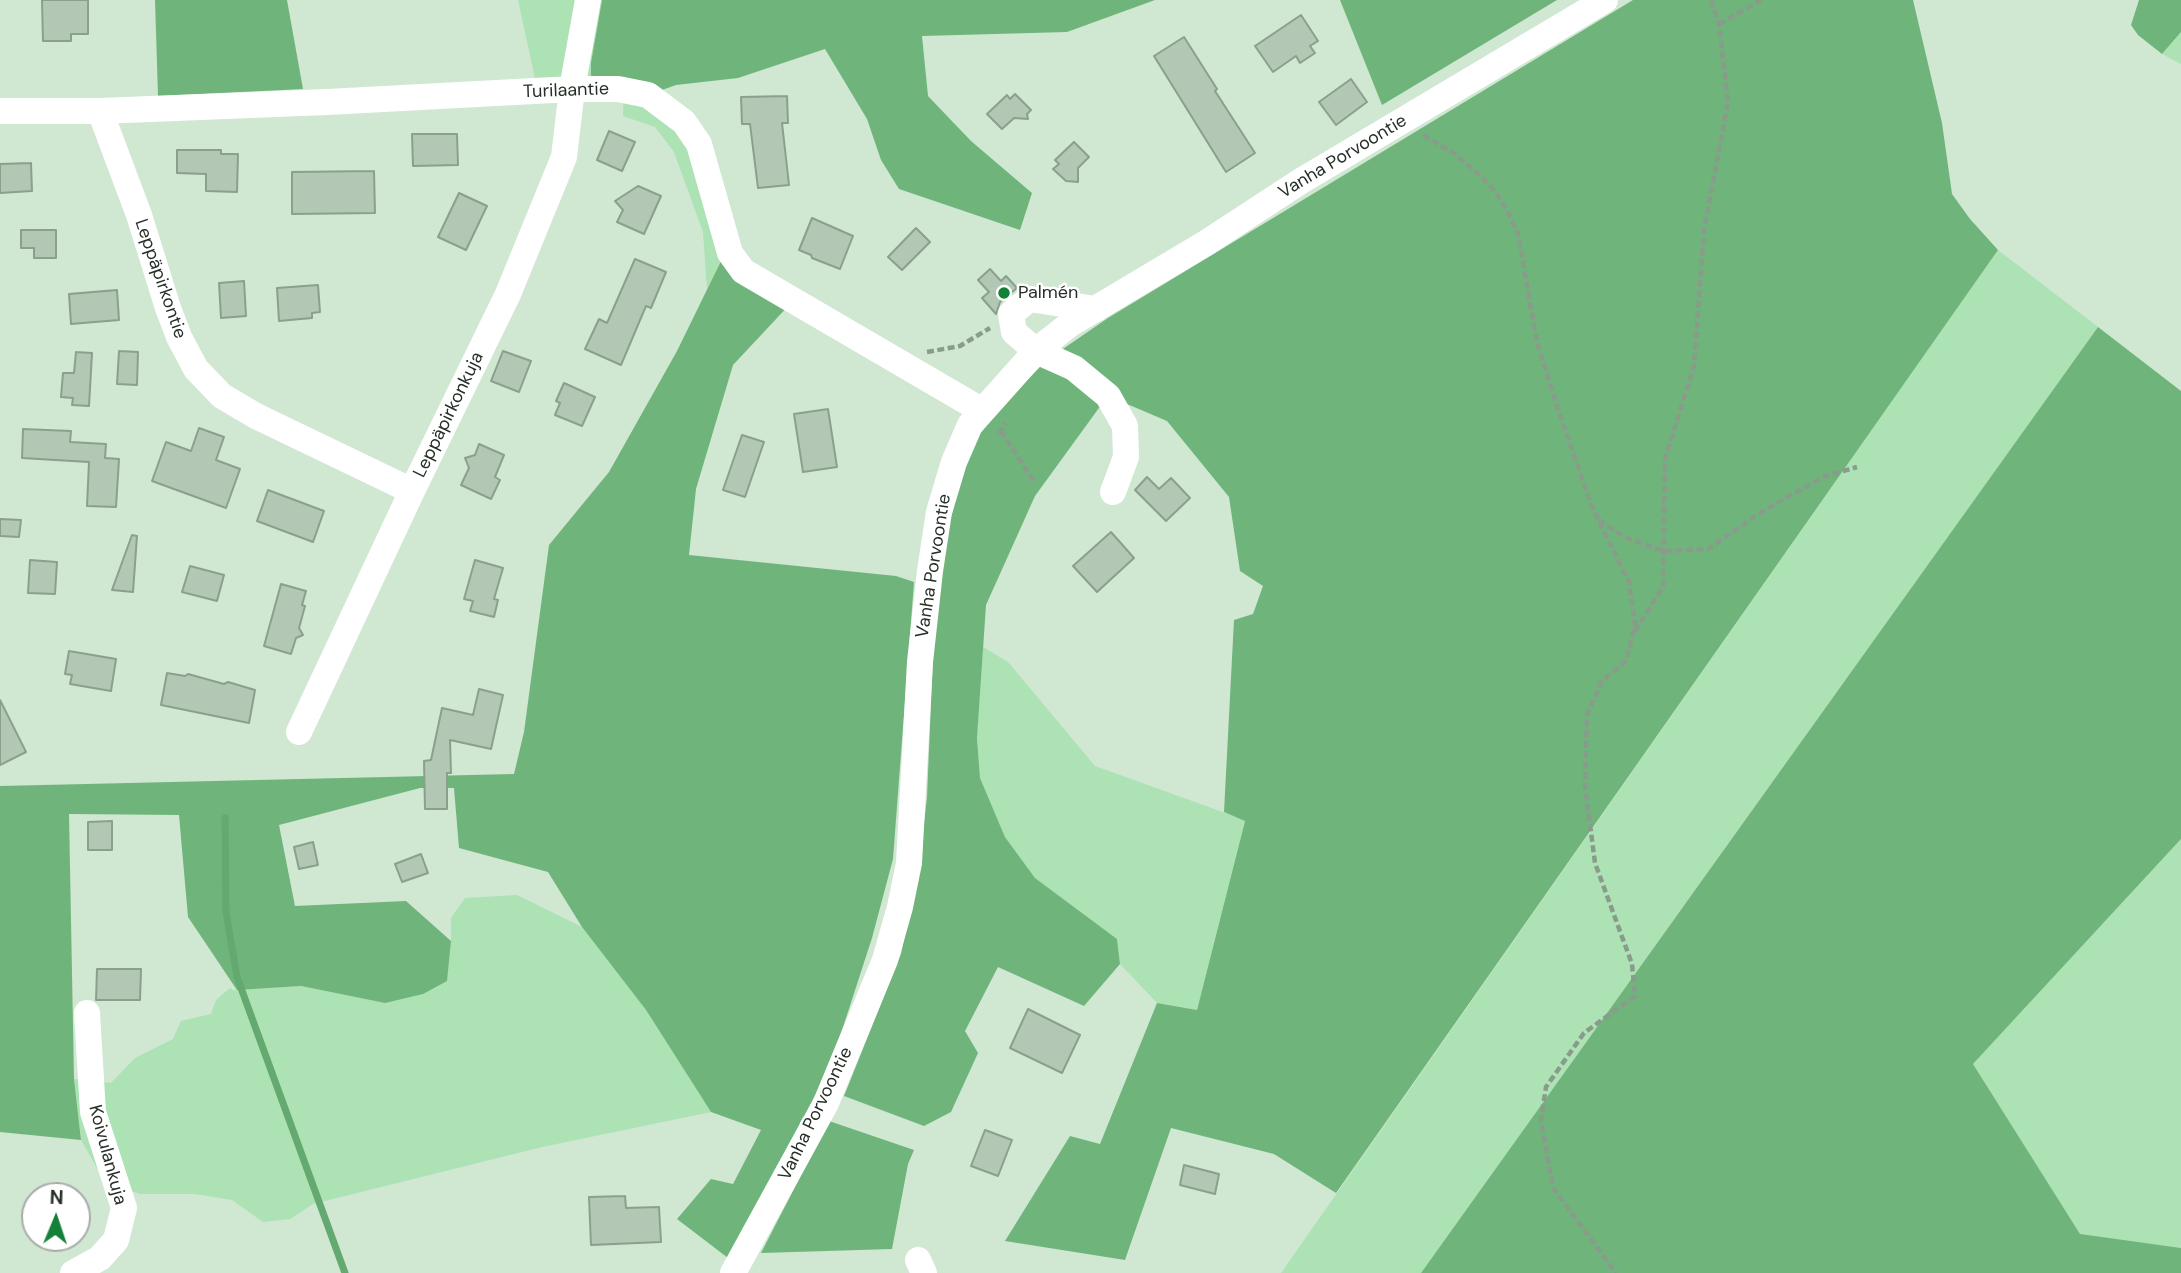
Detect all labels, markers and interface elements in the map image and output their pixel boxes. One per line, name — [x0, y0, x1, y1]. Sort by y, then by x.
street label: Turilaantie — [523, 79, 609, 103]
street label: Vanha Porvoontie — [1275, 110, 1411, 204]
street label: Leppäpirkontie — [129, 216, 191, 342]
place label: Palmén — [1018, 282, 1078, 304]
marker: Palmén — [996, 285, 1012, 301]
street label: Leppäpirkonkuja — [409, 349, 489, 481]
street label: Vanha Porvoontie — [912, 492, 956, 640]
street label: Vanha Porvoontie — [774, 1044, 858, 1184]
street label: Koivulankuja — [83, 1103, 131, 1207]
north arrow — [21, 1182, 91, 1252]
text: N — [49, 1185, 64, 1210]

